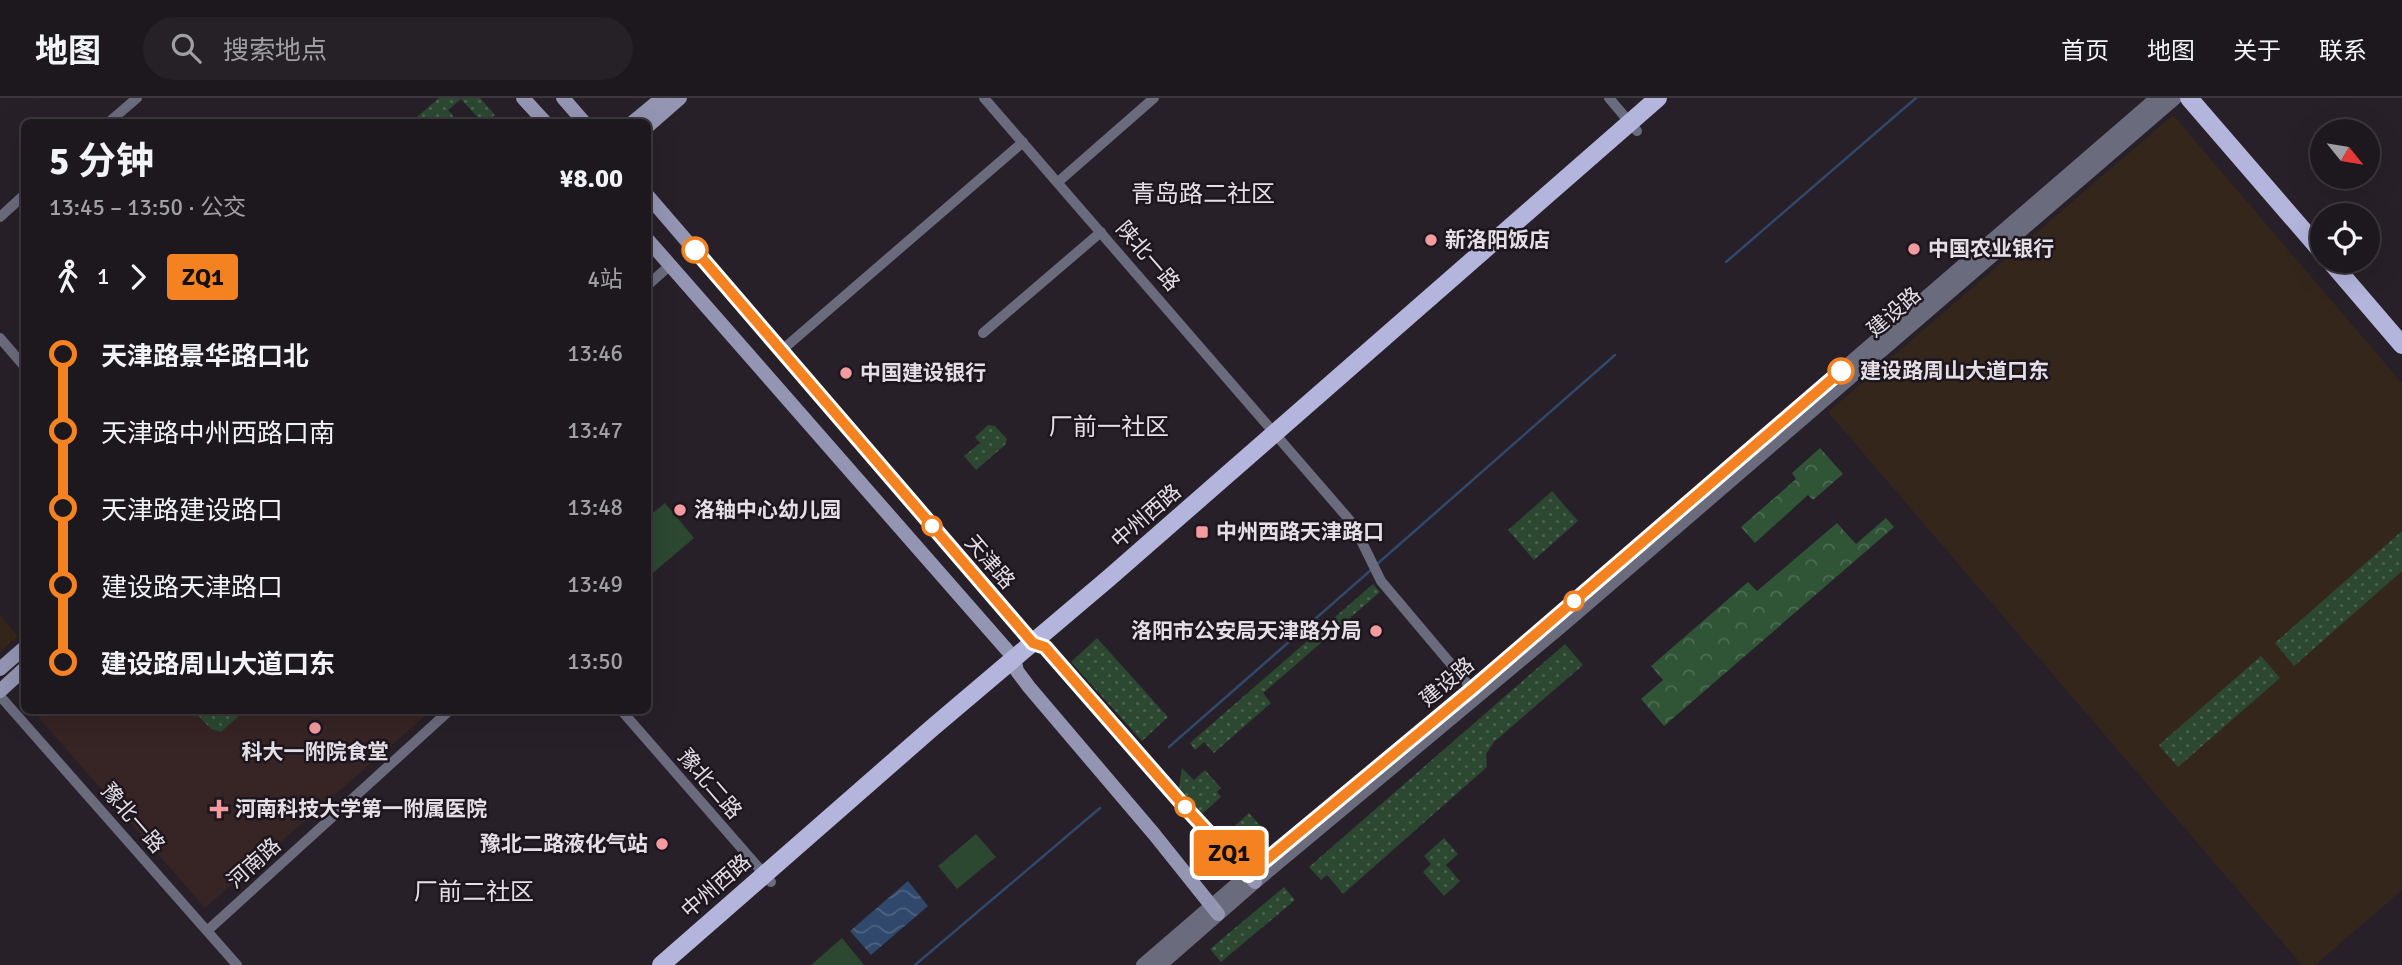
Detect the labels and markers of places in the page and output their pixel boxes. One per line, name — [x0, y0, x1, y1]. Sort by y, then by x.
place label: 新洛阳饭店 — [1445, 227, 1550, 253]
marker: 新洛阳饭店 — [1423, 232, 1439, 248]
place label: 中国农业银行 — [1928, 236, 2054, 262]
unlabelled marker — [682, 237, 708, 263]
marker: 中国农业银行 — [1906, 241, 1922, 257]
marker: 建设路周山大道口东 — [1828, 358, 1854, 384]
place label: 建设路周山大道口东 — [1860, 358, 2049, 384]
place label: 中国建设银行 — [860, 360, 986, 386]
marker: 中国建设银行 — [838, 365, 854, 381]
place label: 洛轴中心幼儿园 — [694, 497, 841, 523]
marker: 洛轴中心幼儿园 — [672, 502, 688, 518]
unlabelled marker — [922, 516, 942, 536]
place label: 中州西路天津路口 — [1216, 519, 1384, 545]
marker: 中州西路天津路口 — [1194, 524, 1210, 540]
unlabelled marker — [1564, 591, 1584, 611]
place label: 洛阳市公安局天津路分局 — [1131, 618, 1362, 644]
marker: 洛阳市公安局天津路分局 — [1368, 623, 1384, 639]
marker: 科大一附院食堂 — [307, 720, 323, 736]
place label: 科大一附院食堂 — [242, 739, 389, 765]
place label: 河南科技大学第一附属医院 — [235, 796, 487, 822]
unlabelled marker — [1175, 797, 1195, 817]
marker: 河南科技大学第一附属医院 — [209, 799, 229, 819]
place label: 豫北二路液化气站 — [480, 831, 648, 857]
marker: 豫北二路液化气站 — [654, 836, 670, 852]

